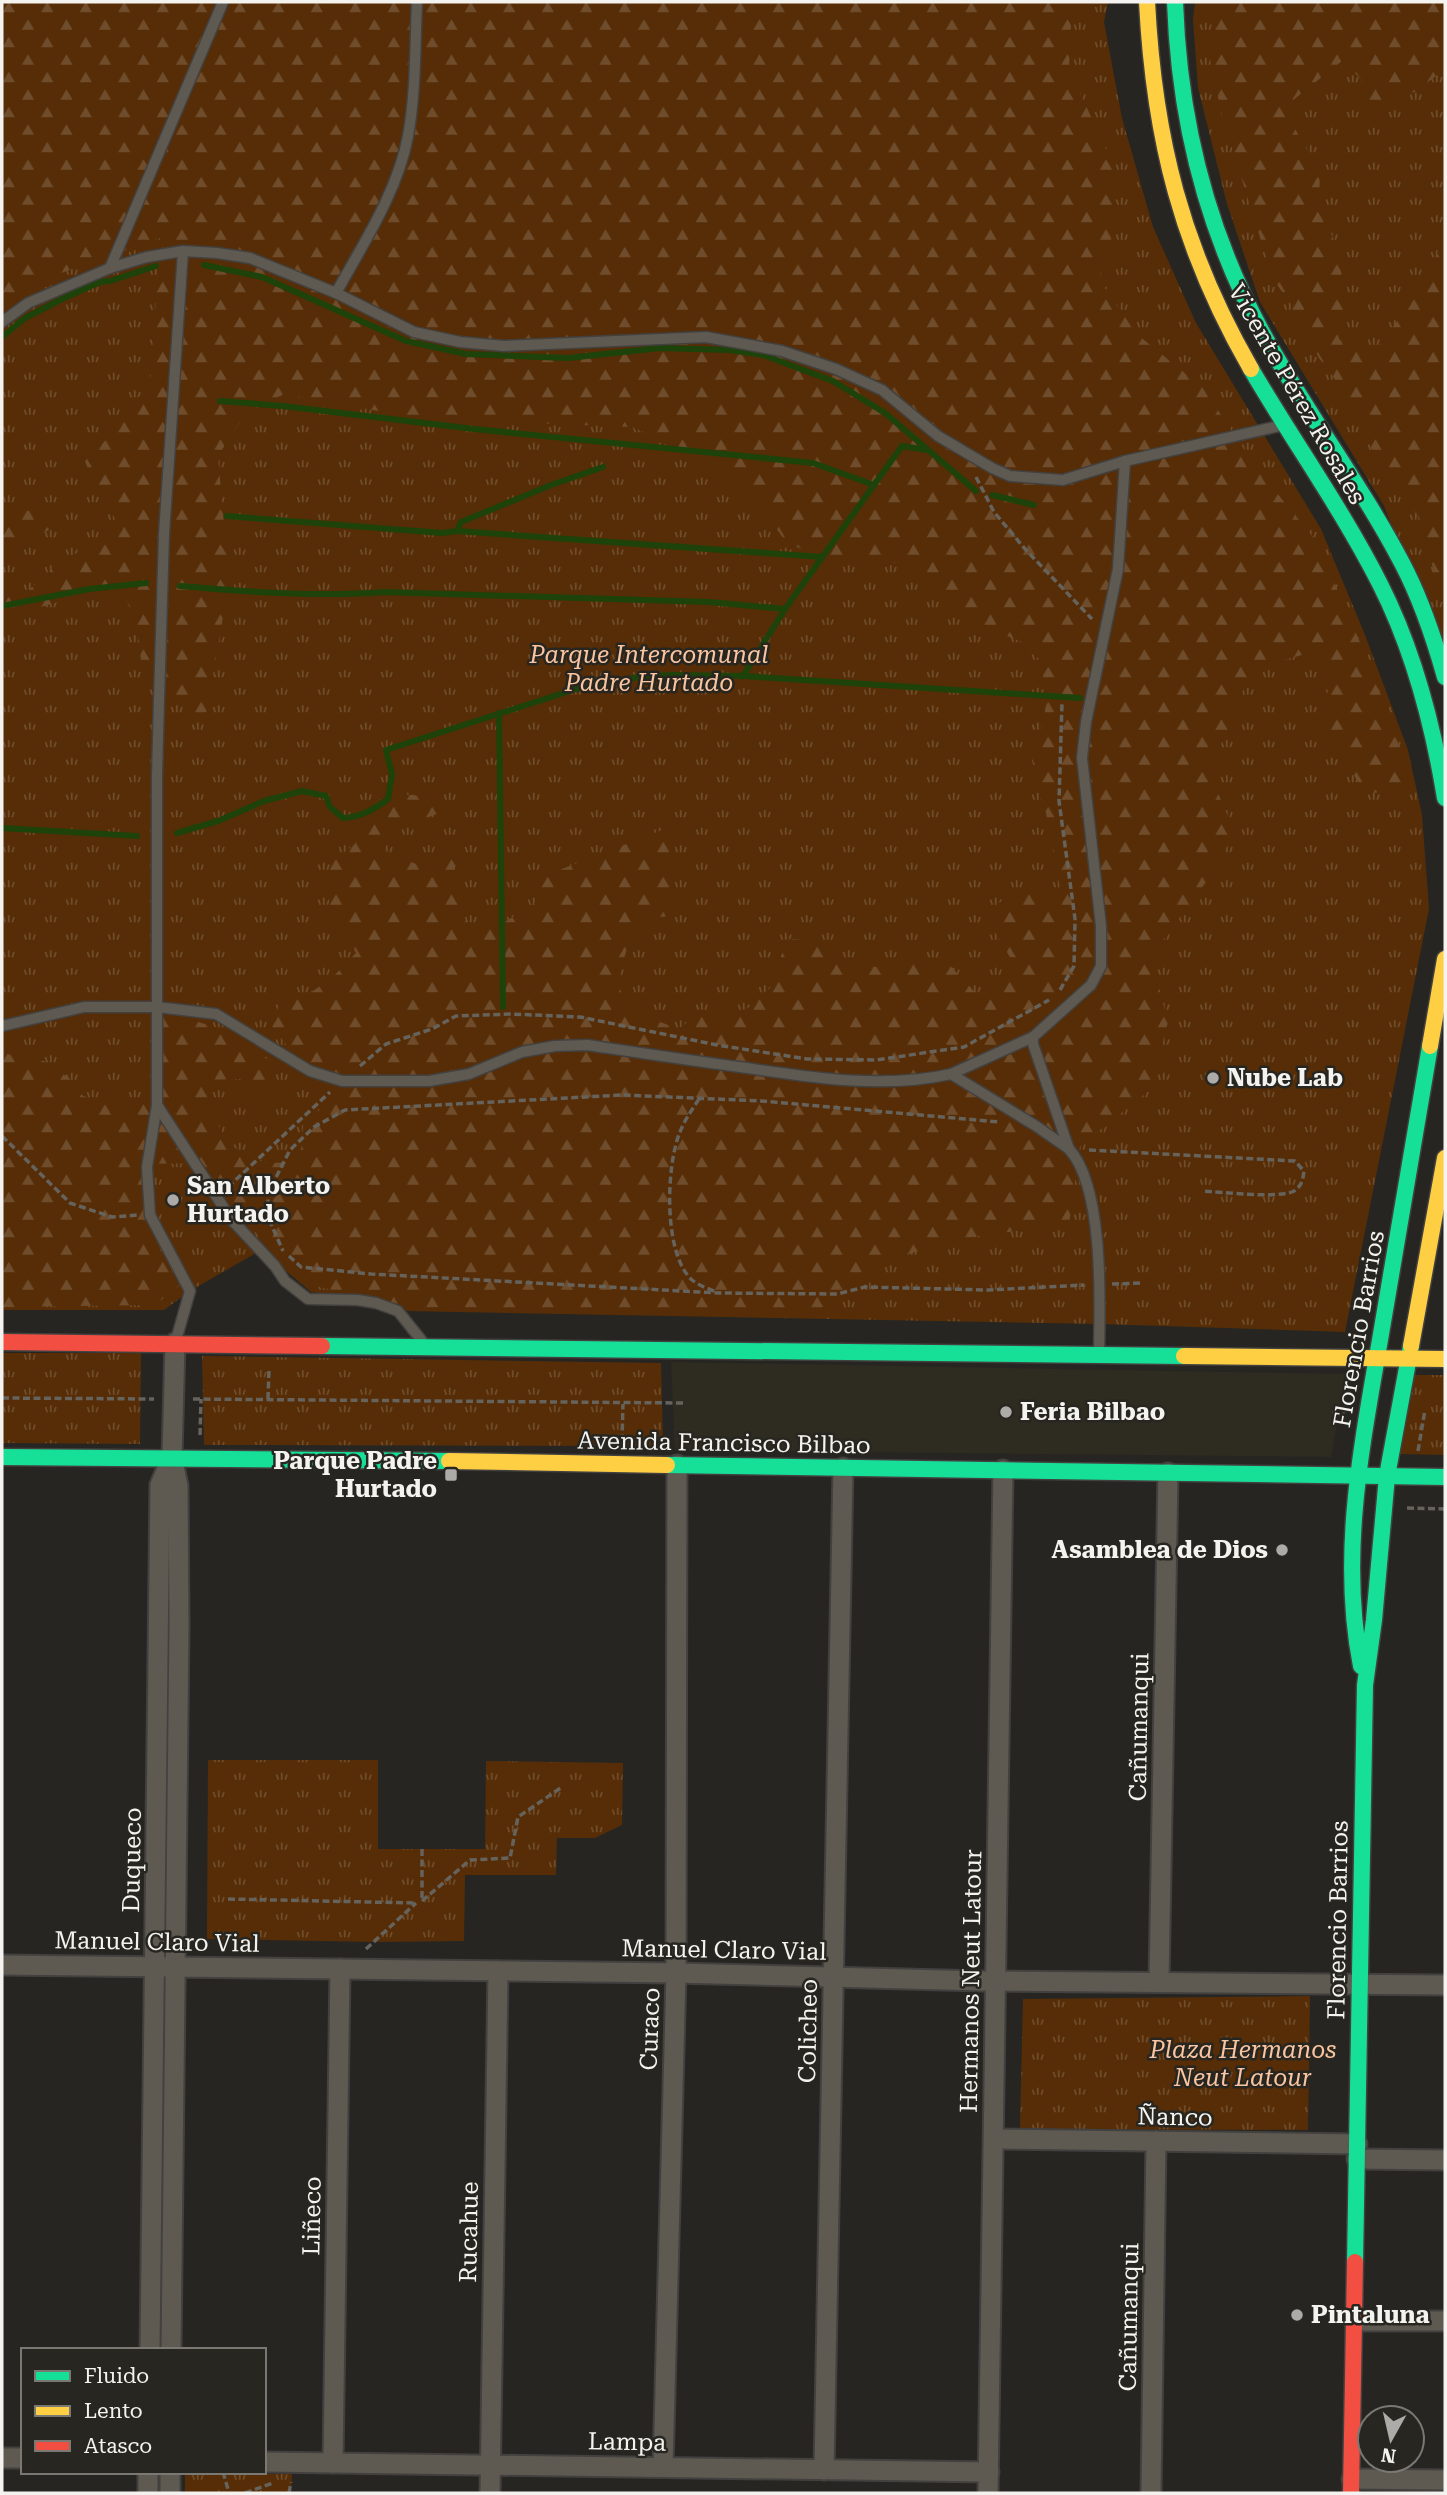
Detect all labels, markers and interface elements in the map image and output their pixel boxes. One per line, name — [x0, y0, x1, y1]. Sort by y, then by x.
street label: Vicente Pérez Rosales — [1222, 279, 1372, 509]
park label: Parque Intercomunal Padre Hurtado — [528, 641, 769, 697]
place label: Nube Lab — [1227, 1064, 1343, 1092]
marker: Nube Lab — [1205, 1070, 1221, 1086]
place label: San Alberto Hurtado — [187, 1172, 330, 1228]
marker: San Alberto Hurtado — [165, 1192, 181, 1208]
street label: Florencio Barrios — [1328, 1228, 1390, 1430]
place label: Feria Bilbao — [1020, 1398, 1165, 1426]
marker: Feria Bilbao — [998, 1404, 1014, 1420]
street label: Avenida Francisco Bilbao — [577, 1426, 871, 1460]
place label: Parque Padre Hurtado — [273, 1447, 437, 1503]
marker: Parque Padre Hurtado — [443, 1467, 459, 1483]
place label: Asamblea de Dios — [1051, 1536, 1268, 1564]
marker: Asamblea de Dios — [1274, 1542, 1290, 1558]
street label: Cañumanqui — [1124, 1652, 1154, 1802]
street label: Duqueco — [117, 1807, 147, 1913]
street label: Florencio Barrios — [1322, 1820, 1354, 2020]
street label: Hermanos Neut Latour — [955, 1849, 987, 2113]
street label: Manuel Claro Vial — [54, 1926, 260, 1958]
street label: Manuel Claro Vial — [621, 1934, 827, 1966]
street label: Colicheo — [793, 1979, 823, 2083]
street label: Curaco — [635, 1987, 665, 2071]
park label: Plaza Hermanos Neut Latour — [1149, 2036, 1336, 2092]
street label: Ñanco — [1137, 2101, 1213, 2132]
street label: Liñeco — [297, 2176, 327, 2256]
street label: Rucahue — [454, 2181, 484, 2283]
street label: Cañumanqui — [1114, 2242, 1144, 2392]
place label: Pintaluna — [1311, 2301, 1430, 2329]
marker: Pintaluna — [1289, 2307, 1305, 2323]
legend — [21, 2348, 266, 2474]
text: Fluido — [84, 2364, 149, 2388]
text: Lento — [84, 2399, 143, 2423]
north arrow — [1356, 2404, 1426, 2474]
street label: Lampa — [588, 2427, 666, 2457]
text: Atasco — [84, 2434, 152, 2458]
text: N — [1379, 2443, 1398, 2468]

